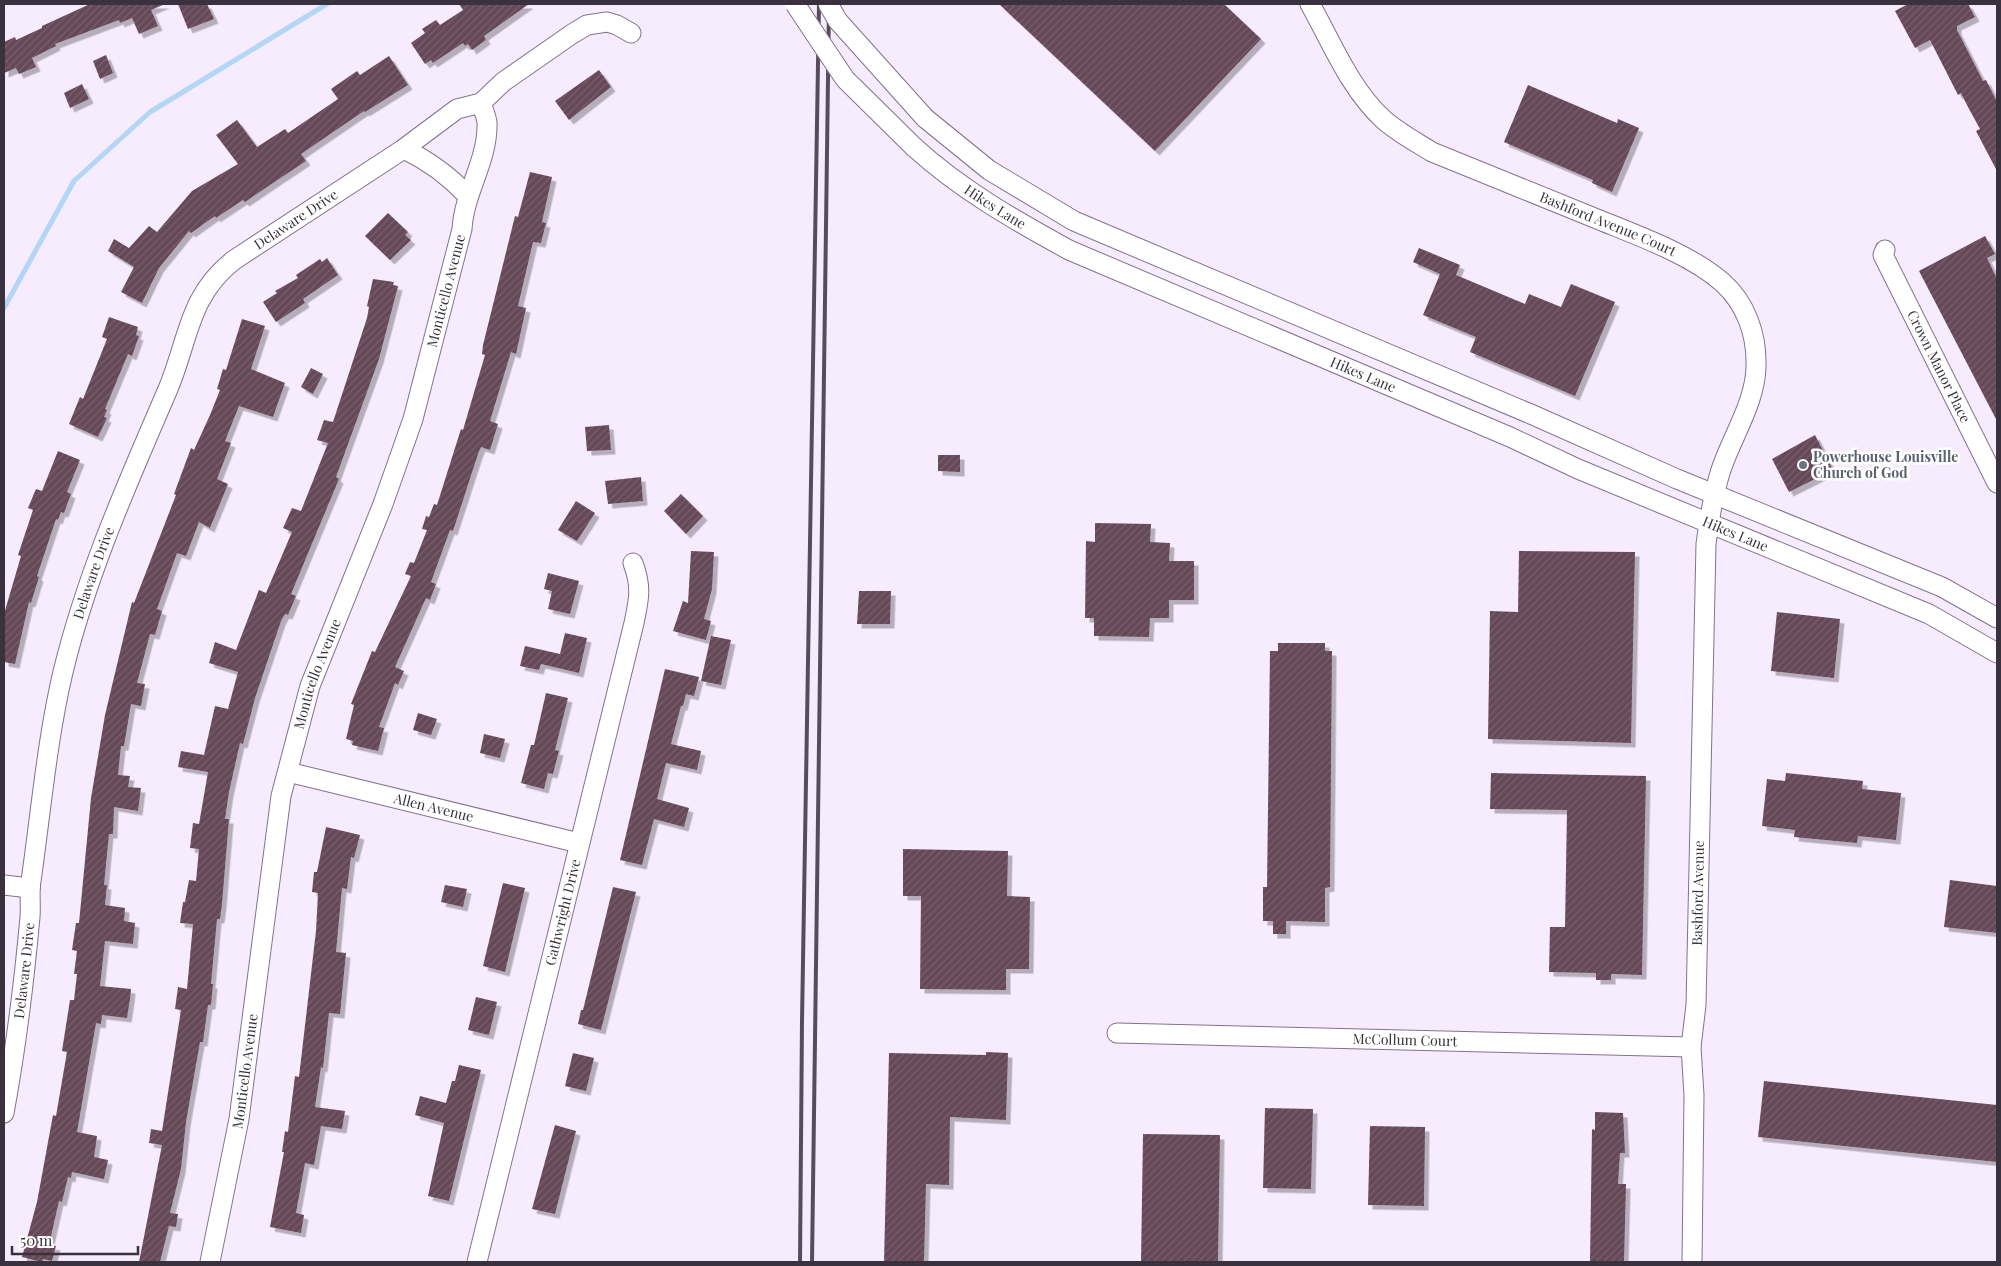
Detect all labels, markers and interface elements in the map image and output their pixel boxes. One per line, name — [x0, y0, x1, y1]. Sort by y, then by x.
street label: Hikes Lane — [961, 180, 1030, 233]
street label: Delaware Drive — [250, 185, 341, 254]
street label: Bashford Avenue Court — [1537, 187, 1680, 261]
street label: Monticello Avenue — [422, 232, 469, 349]
street label: Crown Manor Place — [1903, 307, 1975, 426]
street label: Hikes Lane — [1328, 352, 1399, 397]
place label: Powerhouse Louisville Church of God — [1813, 447, 1958, 482]
marker: Powerhouse Louisville Church of God — [1797, 459, 1809, 471]
street label: Hikes Lane — [1700, 511, 1771, 556]
street label: Delaware Drive — [68, 524, 118, 621]
street label: Monticello Avenue — [289, 616, 345, 731]
street label: Allen Avenue — [391, 788, 476, 826]
street label: Bashford Avenue — [1687, 840, 1708, 946]
street label: Gathwright Drive — [540, 857, 585, 968]
street label: Delaware Drive — [9, 922, 38, 1020]
street label: Monticello Avenue — [227, 1013, 262, 1130]
street label: McCollum Court — [1352, 1029, 1459, 1050]
scale bar — [12, 1224, 139, 1256]
text: 50 m — [20, 1230, 53, 1250]

